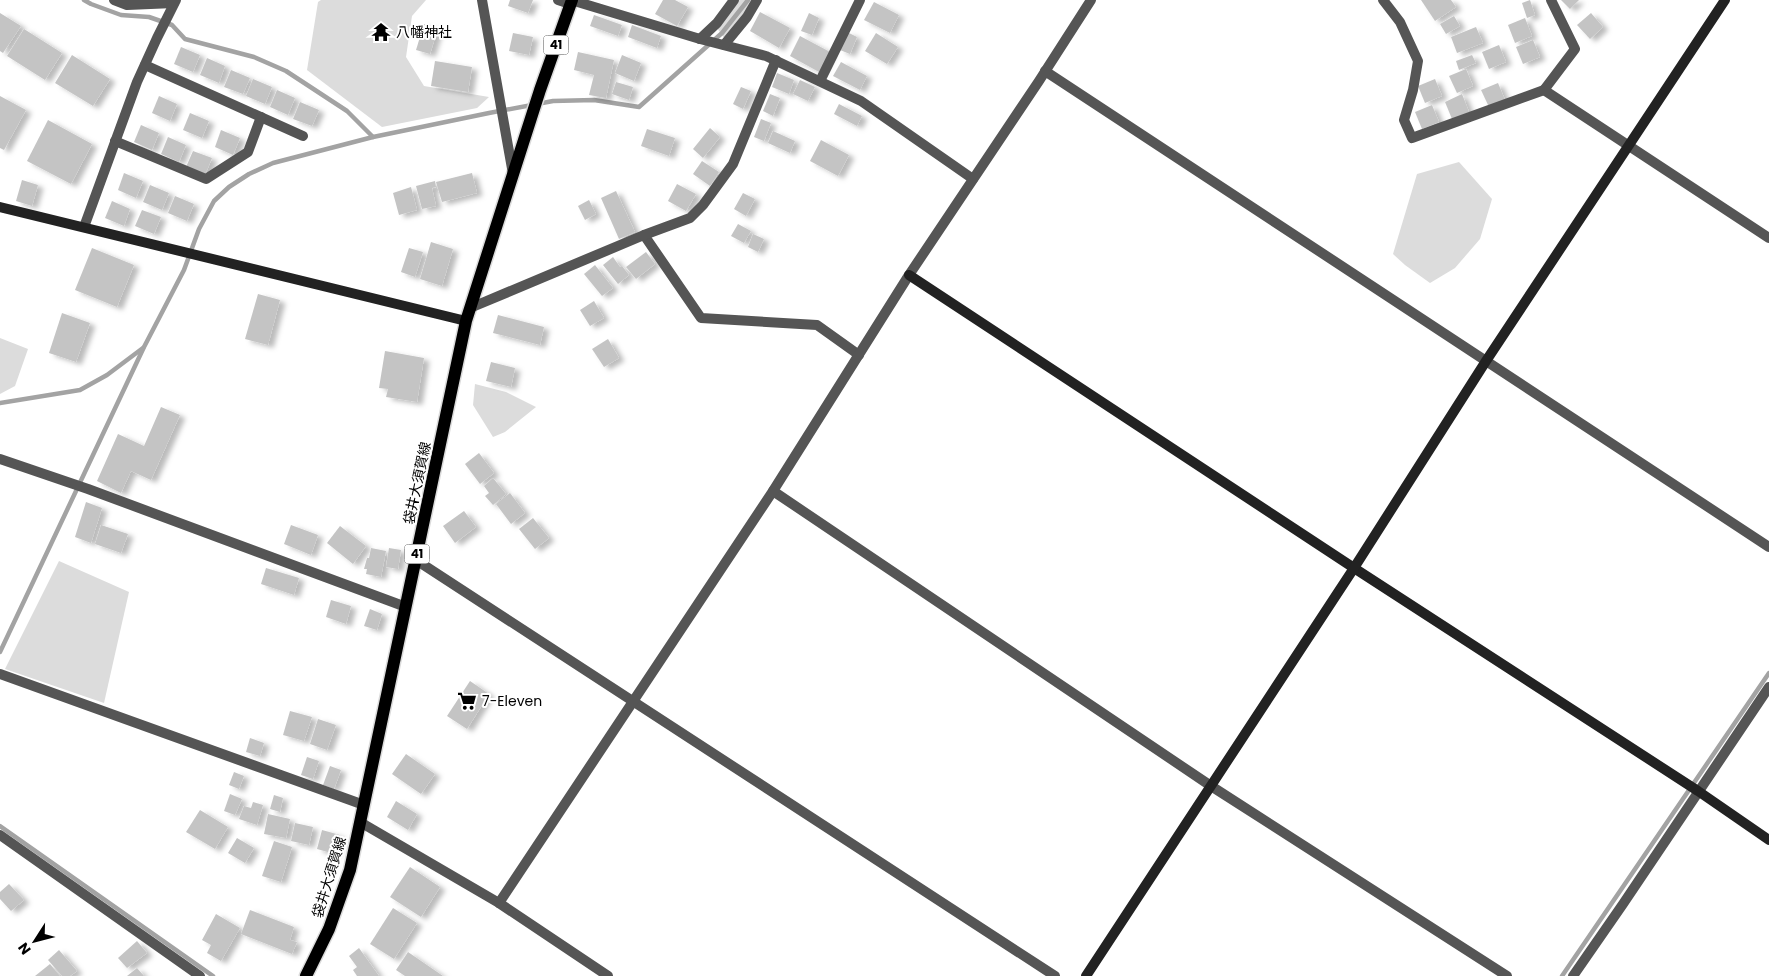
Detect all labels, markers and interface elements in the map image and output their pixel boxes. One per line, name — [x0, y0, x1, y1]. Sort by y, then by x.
temple icon: 八幡神社 — [370, 21, 392, 43]
place label: 八幡神社 — [396, 22, 452, 42]
road number: 41 — [544, 36, 568, 54]
street label: 袋井大須賀線 — [398, 440, 436, 526]
road number: 41 — [404, 544, 430, 564]
supermarket icon: 7-Eleven — [456, 690, 478, 712]
place label: 7-Eleven — [482, 691, 542, 711]
street label: 袋井大須賀線 — [307, 834, 351, 920]
north arrow — [10, 916, 60, 966]
text: N — [13, 939, 36, 959]

